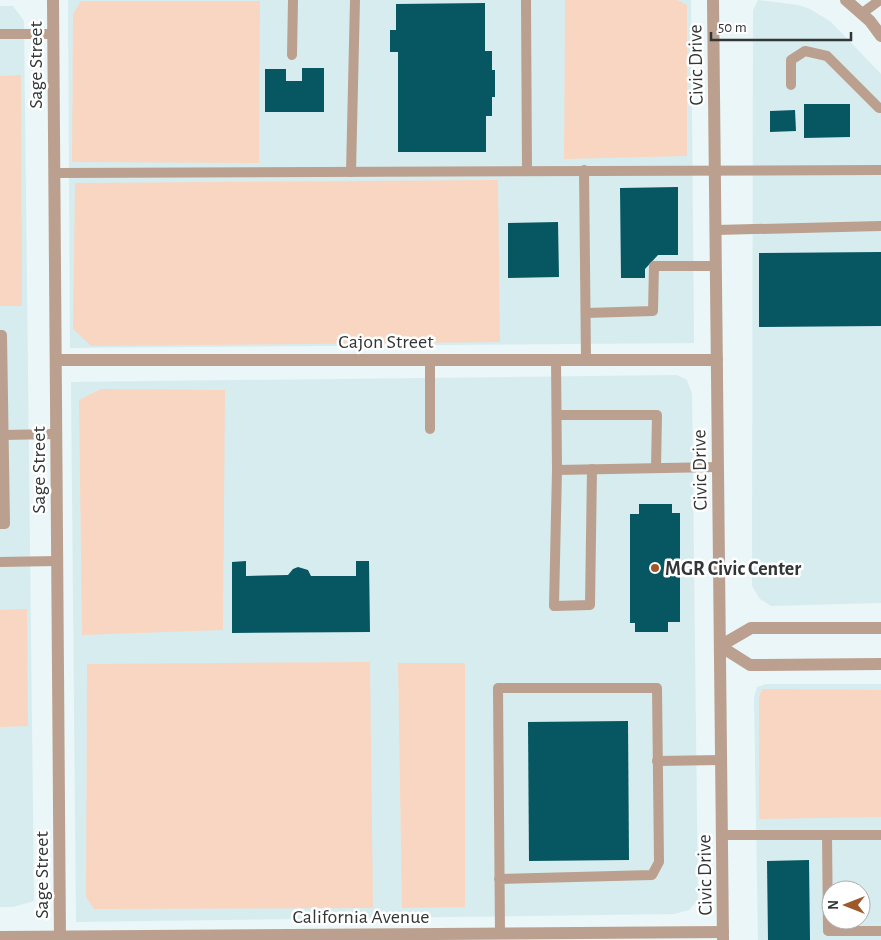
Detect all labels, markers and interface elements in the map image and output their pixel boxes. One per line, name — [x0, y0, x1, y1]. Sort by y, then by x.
scale bar — [711, 10, 851, 42]
text: 50 m — [718, 20, 747, 35]
street label: Sage Street — [26, 21, 46, 109]
street label: Civic Drive — [685, 24, 707, 106]
street label: Cajon Street — [338, 332, 434, 352]
street label: Sage Street — [29, 426, 49, 514]
street label: Civic Drive — [689, 429, 711, 511]
place label: MGR Civic Center — [665, 559, 801, 579]
marker: MGR Civic Center — [649, 562, 661, 574]
street label: Sage Street — [32, 831, 52, 919]
street label: Civic Drive — [694, 834, 716, 916]
north arrow — [821, 880, 871, 930]
text: N — [827, 900, 841, 910]
street label: California Avenue — [292, 907, 430, 927]

